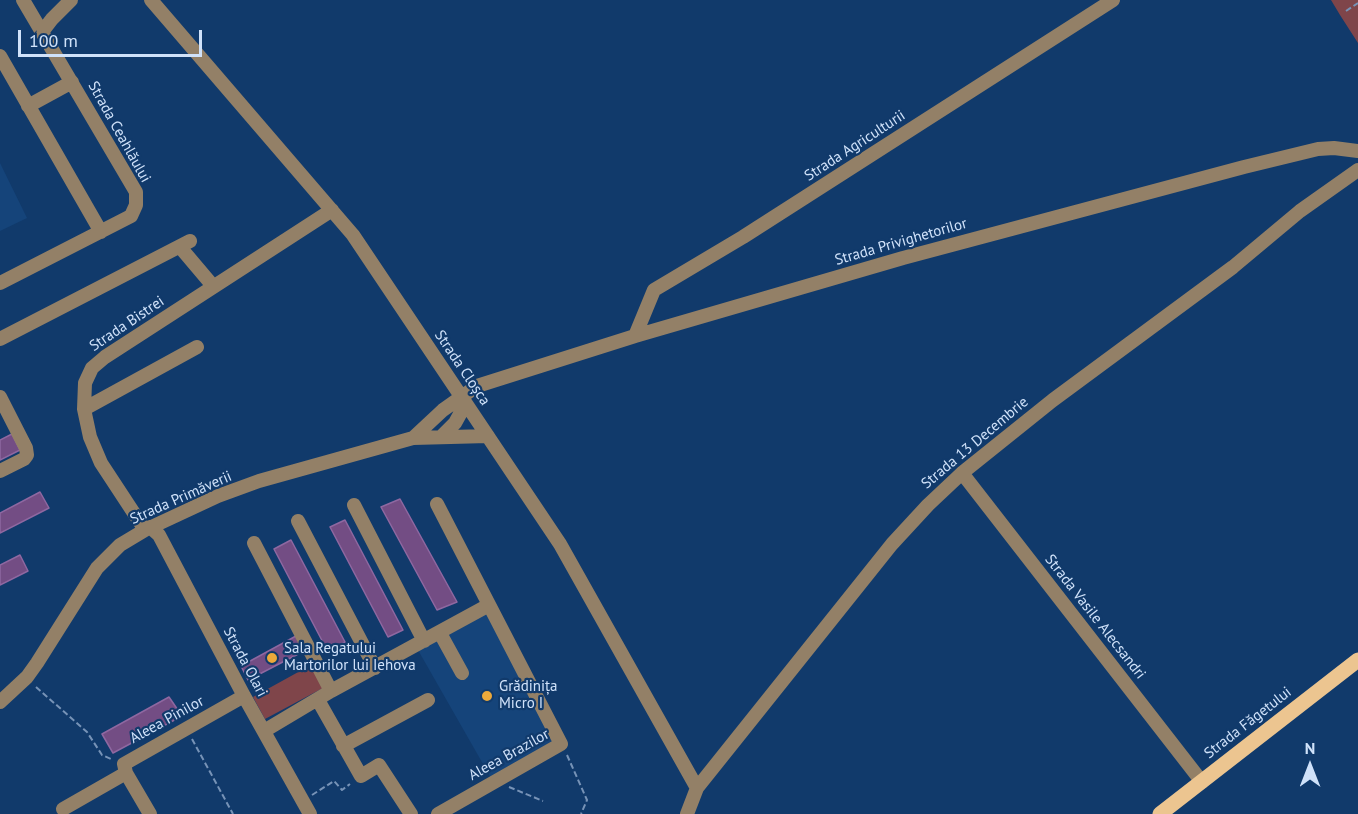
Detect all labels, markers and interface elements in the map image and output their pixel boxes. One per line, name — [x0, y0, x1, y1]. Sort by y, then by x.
scale bar — [21, 18, 206, 56]
text: 100 m — [29, 29, 78, 52]
street label: Strada Ceahlăului — [84, 78, 154, 186]
street label: Strada Agriculturii — [801, 107, 909, 185]
street label: Strada Privighetorilor — [833, 214, 969, 270]
street label: Strada Bistrei — [86, 292, 168, 356]
street label: Strada Cloșca — [430, 327, 494, 409]
street label: Strada 13 Decembrie — [918, 393, 1032, 493]
street label: Strada Primăverii — [127, 468, 235, 528]
street label: Strada Vasile Alecsandri — [1041, 551, 1149, 683]
street label: Strada Olari — [219, 624, 271, 700]
place label: Sala Regatului Martorilor lui Iehova — [284, 640, 416, 675]
marker: Sala Regatului Martorilor lui Iehova — [265, 651, 279, 665]
place label: Grădinița Micro I — [499, 678, 558, 713]
street label: Strada Făgetului — [1201, 683, 1295, 763]
marker: Grădinița Micro I — [480, 689, 494, 703]
street label: Aleea Pinilor — [127, 692, 207, 748]
street label: Aleea Brazilor — [466, 726, 552, 784]
north arrow — [1280, 736, 1340, 796]
text: N — [1305, 738, 1315, 758]

